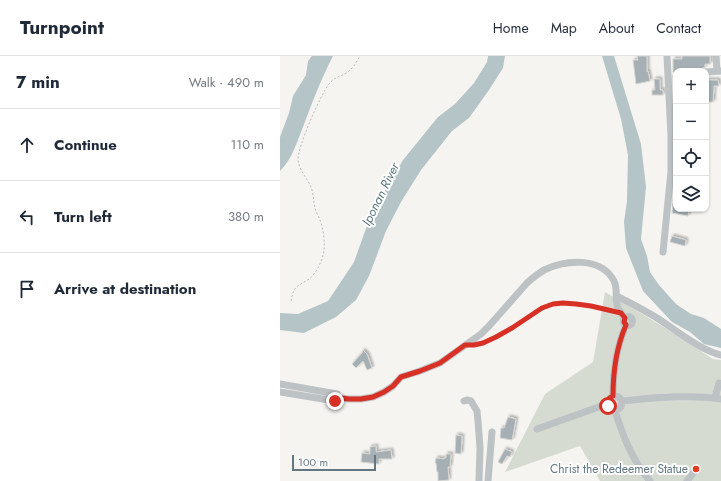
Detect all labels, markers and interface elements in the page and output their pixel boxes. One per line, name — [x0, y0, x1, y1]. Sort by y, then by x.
text: Turnpoint — [20, 14, 104, 41]
text: Home — [493, 18, 529, 38]
text: Map — [551, 18, 577, 38]
text: About — [599, 18, 634, 38]
text: Contact — [656, 18, 701, 38]
map controls — [673, 68, 709, 212]
button: + — [673, 68, 709, 104]
text: 7 min — [16, 70, 60, 94]
text: Walk · 490 m — [189, 73, 264, 92]
button: − — [673, 104, 709, 140]
icon: ahead — [16, 134, 38, 156]
text: Continue — [54, 134, 117, 156]
text: 110 m — [230, 135, 264, 154]
button: locate — [673, 140, 709, 176]
water label: Iponan River — [357, 159, 404, 229]
button: layers — [673, 176, 709, 212]
icon: left — [16, 206, 38, 228]
text: Turn left — [54, 206, 112, 228]
text: 380 m — [228, 207, 264, 226]
icon: arrive — [16, 278, 38, 300]
text: Arrive at destination — [54, 278, 196, 300]
route end — [326, 392, 344, 410]
route start — [599, 397, 617, 415]
scale bar — [292, 453, 376, 472]
text: 100 m — [298, 454, 328, 470]
place label: Christ the Redeemer Statue — [550, 460, 688, 478]
marker: Christ the Redeemer Statue — [691, 464, 701, 474]

